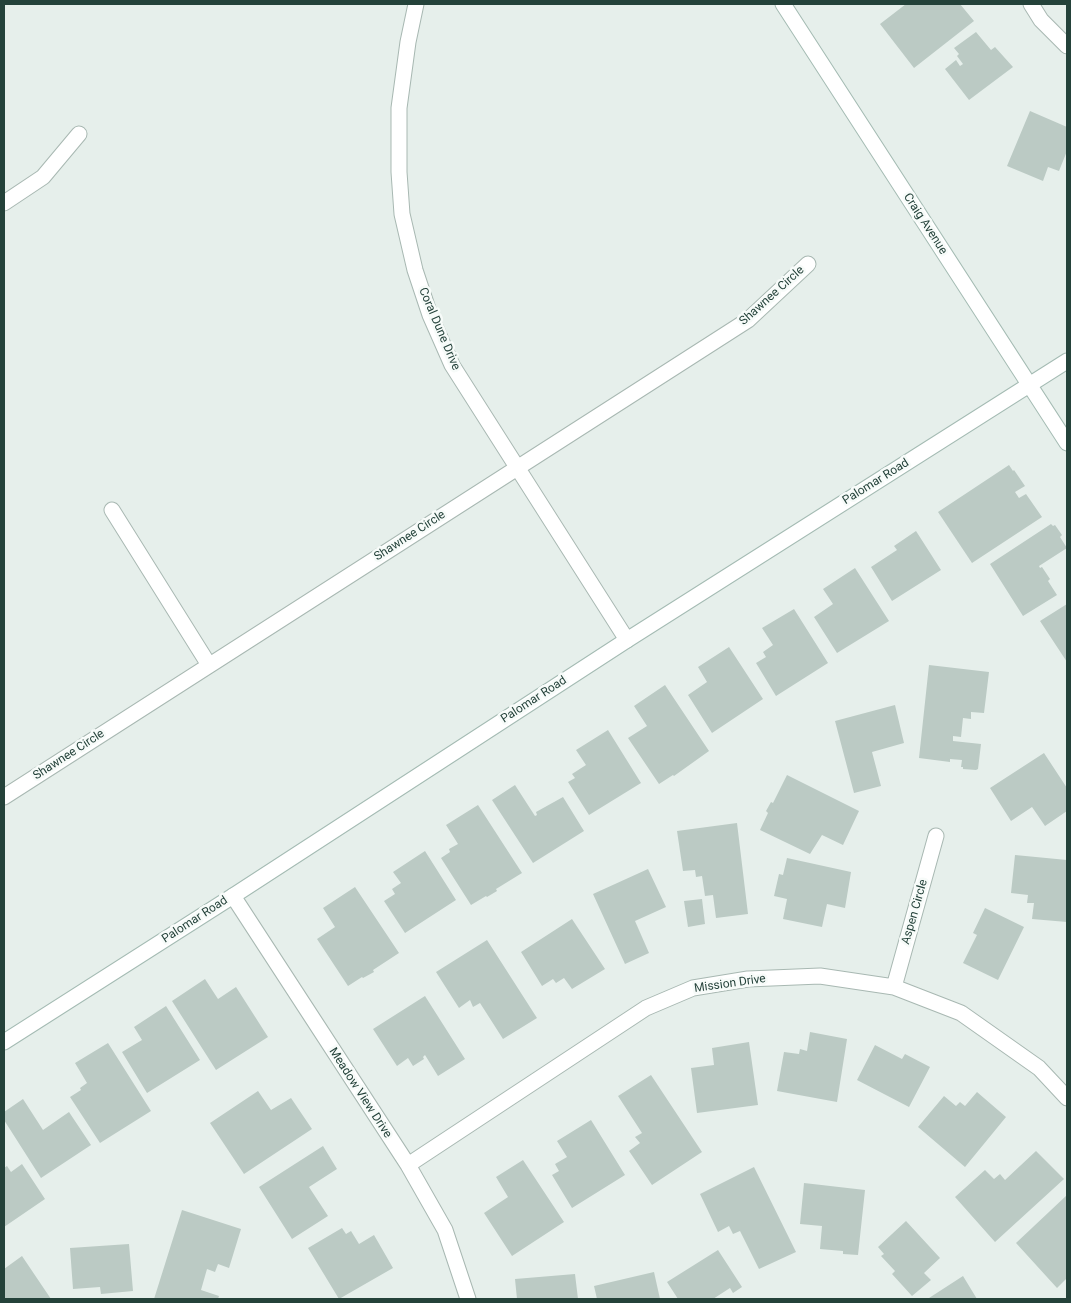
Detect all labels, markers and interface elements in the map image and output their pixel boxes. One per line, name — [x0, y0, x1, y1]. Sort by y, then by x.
street label: Craig Avenue — [900, 191, 950, 257]
street label: Shawnee Circle — [737, 263, 807, 329]
street label: Coral Dune Drive — [415, 286, 463, 372]
street label: Palomar Road — [840, 456, 912, 508]
street label: Shawnee Circle — [372, 508, 448, 564]
street label: Palomar Road — [498, 673, 570, 727]
street label: Shawnee Circle — [31, 727, 107, 783]
street label: Aspen Circle — [899, 878, 931, 946]
street label: Palomar Road — [159, 893, 231, 947]
street label: Mission Drive — [693, 972, 767, 996]
street label: Meadow View Drive — [325, 1045, 395, 1141]

